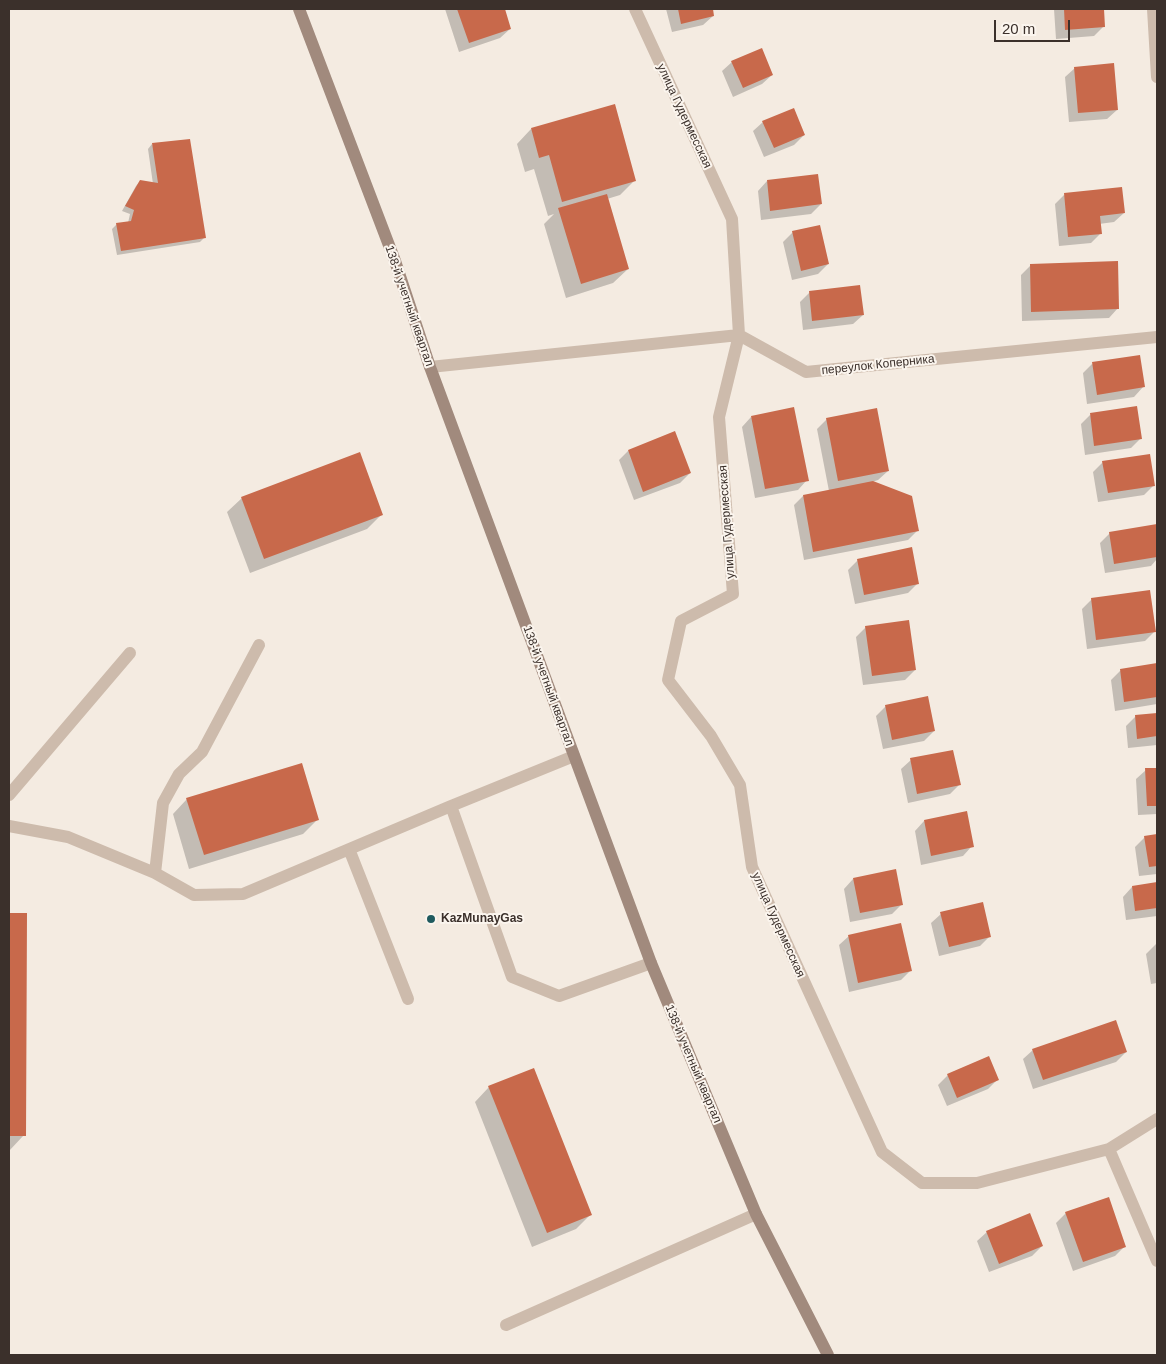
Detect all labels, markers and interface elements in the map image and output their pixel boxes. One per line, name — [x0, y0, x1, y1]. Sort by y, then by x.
scale bar — [996, 10, 1072, 42]
text: 20 m — [1002, 20, 1035, 37]
street label: улица Гудермесская — [653, 61, 715, 171]
street label: 138-й учетный квартал — [382, 244, 436, 368]
street label: переулок Коперника — [821, 352, 935, 378]
street label: улица Гудермесская — [716, 465, 738, 579]
street label: 138-й учетный квартал — [520, 624, 576, 748]
street label: улица Гудермесская — [748, 870, 808, 980]
place label: KazMunayGas — [441, 912, 523, 926]
marker: KazMunayGas — [425, 913, 437, 925]
street label: 138-й учетный квартал — [662, 1003, 724, 1125]

